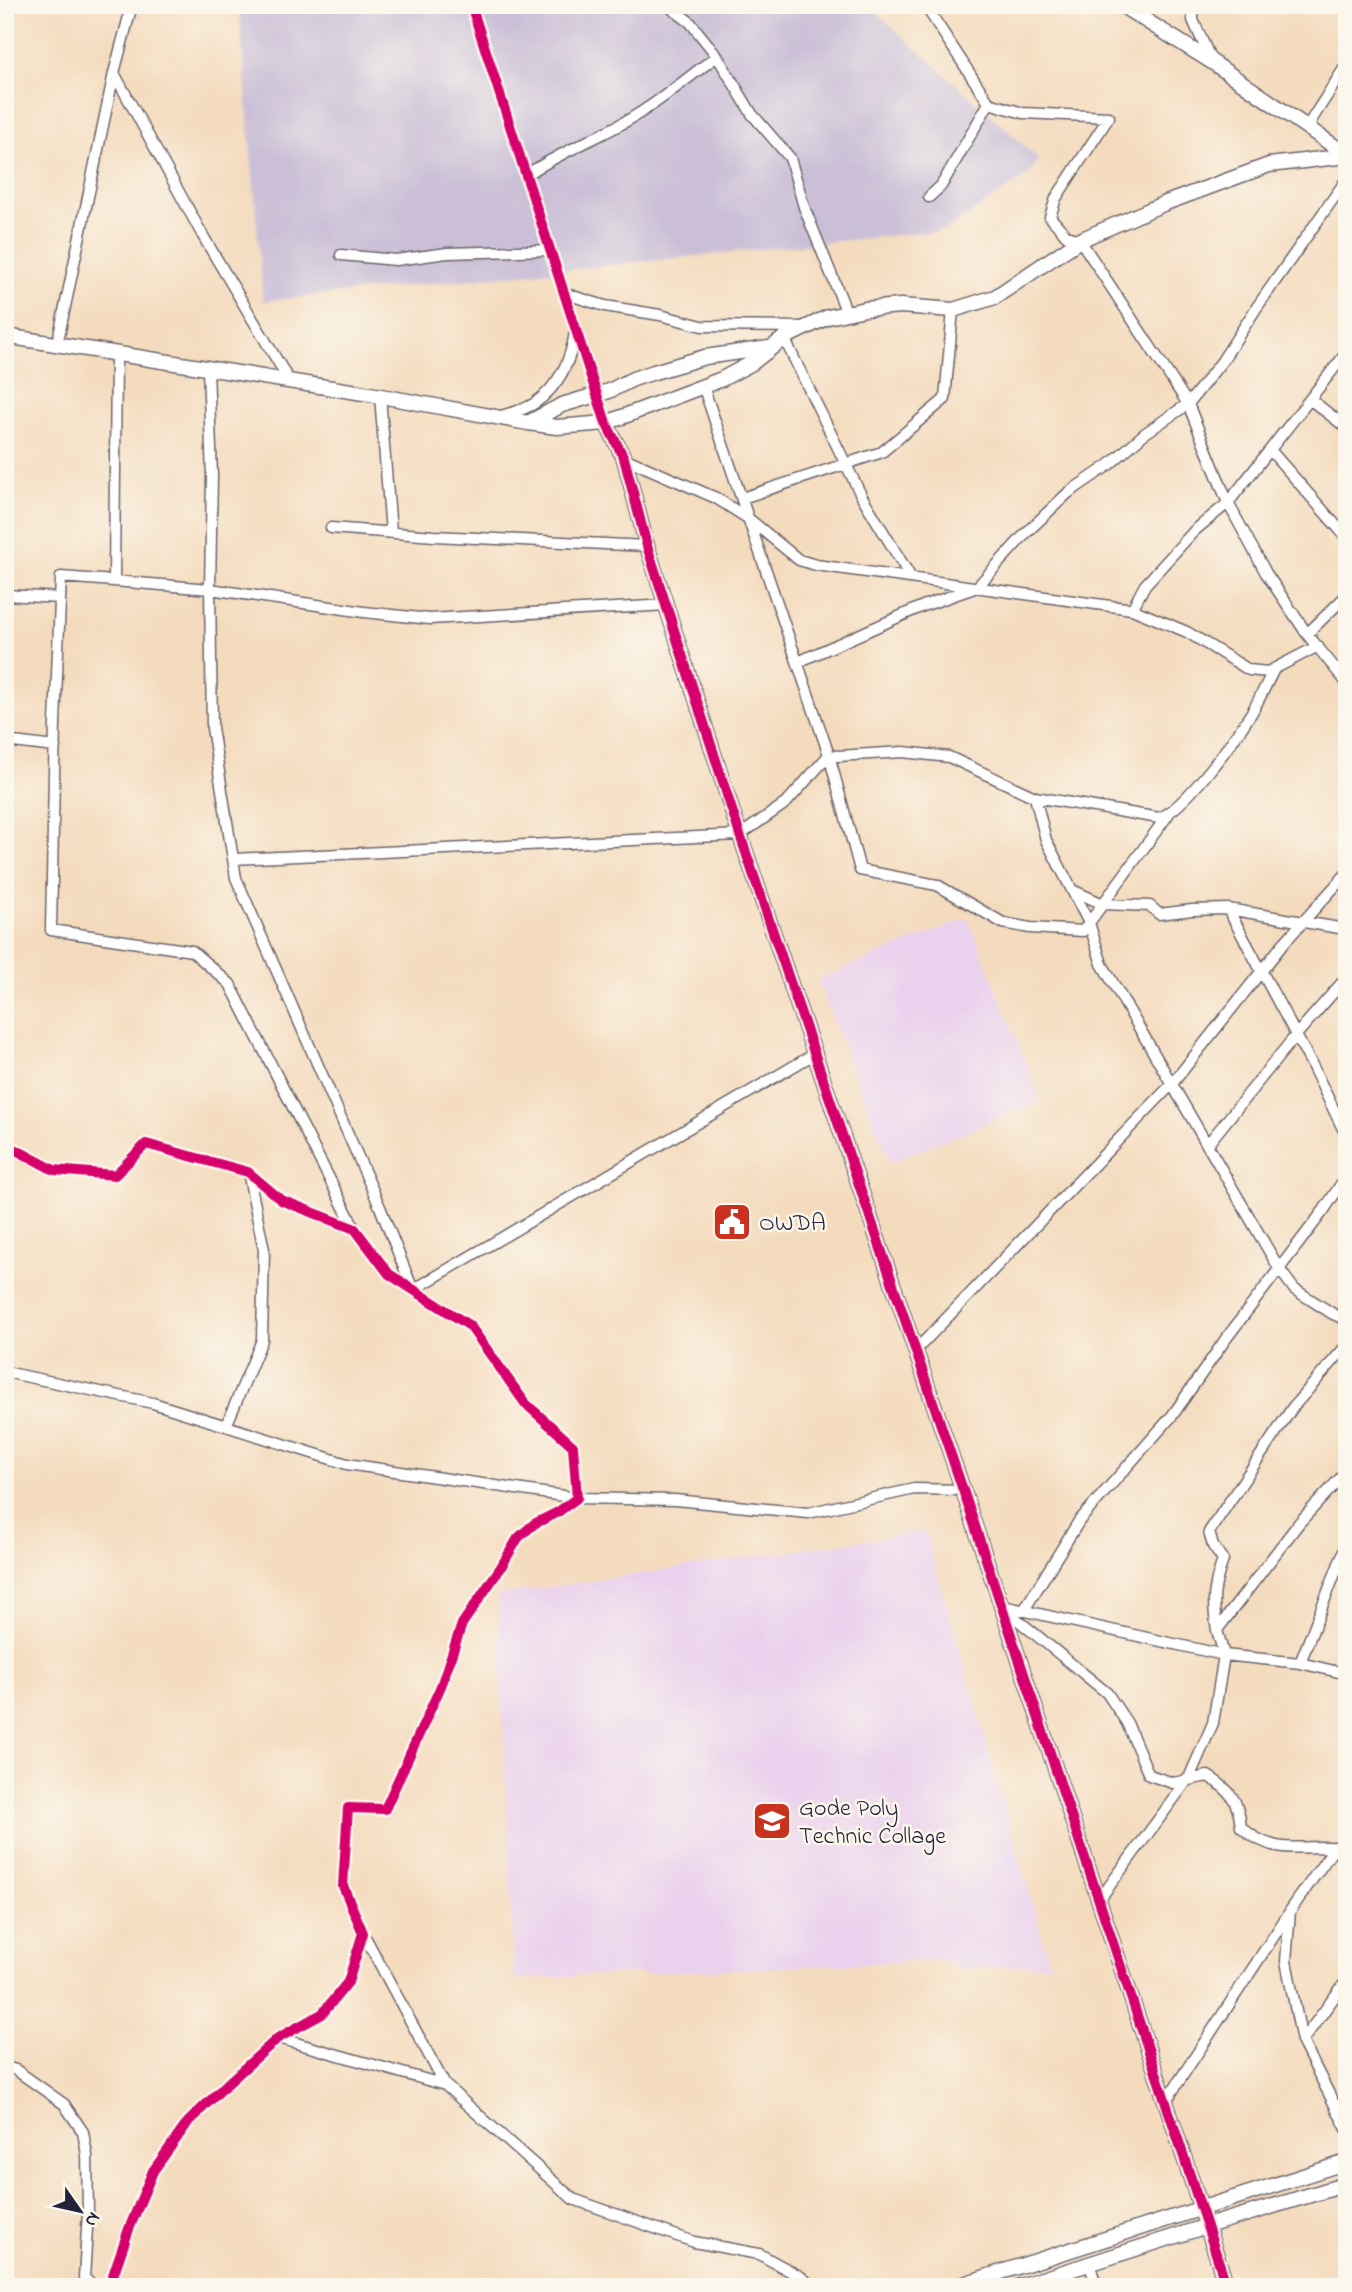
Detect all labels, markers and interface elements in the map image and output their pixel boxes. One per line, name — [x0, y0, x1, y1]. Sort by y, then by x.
public building icon: OWDA — [711, 1201, 753, 1243]
place label: OWDA — [759, 1207, 826, 1242]
place label: Gode Poly Technic Collage — [799, 1792, 946, 1855]
school or university icon: Gode Poly Technic Collage — [751, 1800, 793, 1842]
north arrow — [46, 2176, 116, 2246]
text: N — [77, 2206, 107, 2232]

